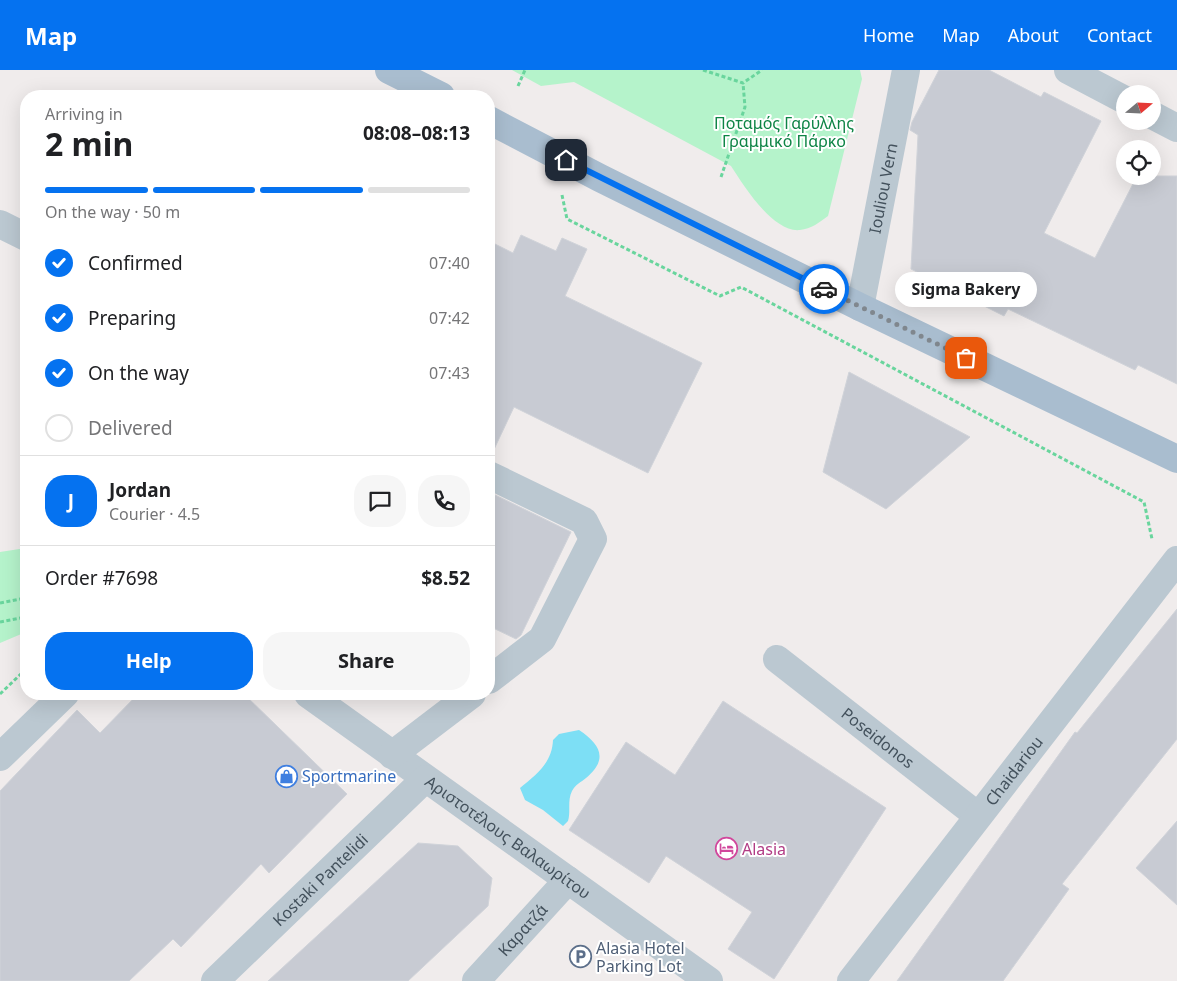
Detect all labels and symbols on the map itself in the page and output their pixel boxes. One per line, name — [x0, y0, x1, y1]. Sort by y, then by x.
north arrow — [1116, 85, 1161, 130]
park label: Ποταμός Γαρύλλης Γραμμικό Πάρκο — [714, 112, 854, 152]
pin — [545, 139, 587, 181]
street label: Iouliou Vern — [864, 141, 903, 235]
courier — [799, 264, 849, 314]
callout: Sigma Bakery — [895, 273, 1037, 308]
pin — [945, 337, 987, 379]
street label: Poseidonos — [837, 702, 919, 773]
street label: Chaidariou — [980, 731, 1048, 810]
shop icon: Sportmarine — [274, 764, 298, 788]
place label: Sportmarine — [302, 765, 396, 787]
street label: Αριστοτέλους Βαλαωρίτου — [421, 770, 595, 904]
street label: Kostaki Pantelidi — [268, 829, 373, 931]
hotel icon: Alasia — [714, 837, 738, 861]
place label: Alasia — [742, 838, 786, 860]
street label: Καρατζά — [493, 899, 552, 961]
place label: Alasia Hotel Parking Lot — [596, 937, 685, 977]
parking icon: Alasia Hotel Parking Lot — [568, 945, 592, 969]

